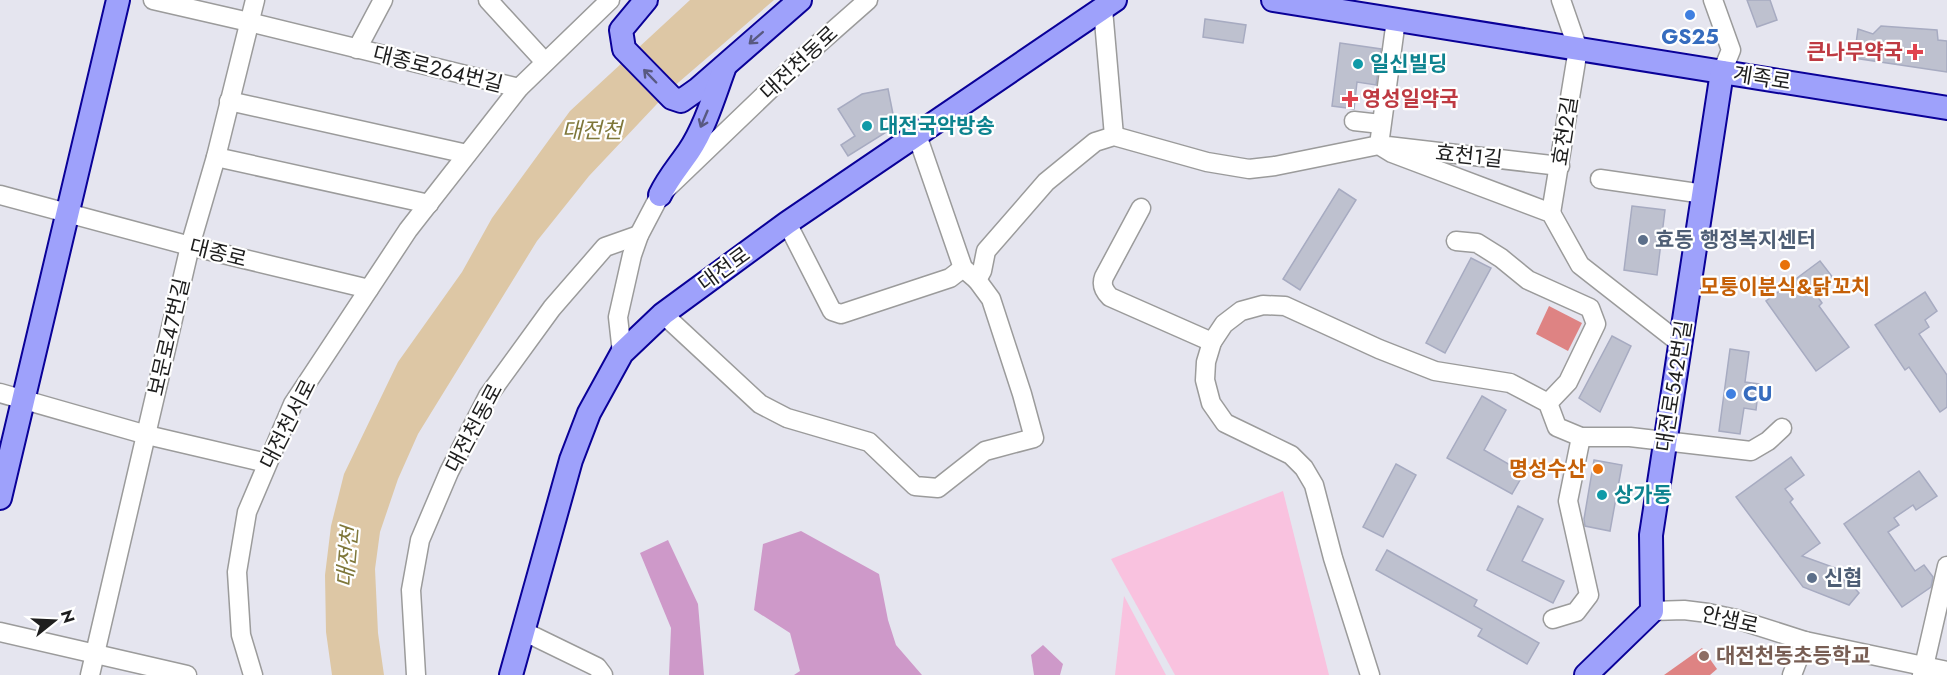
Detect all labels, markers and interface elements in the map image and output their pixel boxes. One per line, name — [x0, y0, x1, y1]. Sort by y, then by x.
marker: GS25 — [1683, 8, 1697, 22]
street label: 대전천동로 — [753, 19, 845, 107]
place label: GS25 — [1661, 22, 1719, 52]
one-way arrow — [749, 31, 764, 45]
place label: 큰나무약국 — [1806, 37, 1903, 67]
street label: 대종로264번길 — [370, 38, 506, 100]
marker: 큰나무약국 — [1908, 45, 1922, 59]
place label: 일신빌딩 — [1370, 49, 1447, 79]
marker: 일신빌딩 — [1351, 57, 1365, 71]
street label: 계족로 — [1731, 59, 1793, 97]
one-way arrow — [643, 68, 657, 83]
place label: 영성일약국 — [1362, 84, 1459, 114]
marker: 영성일약국 — [1343, 92, 1357, 106]
street label: 효천2길 — [1545, 94, 1585, 168]
one-way arrow — [698, 110, 709, 128]
place label: 대전국악방송 — [879, 111, 995, 141]
water label: 대전천 — [562, 114, 625, 146]
marker: 대전국악방송 — [860, 119, 874, 133]
street label: 효천1길 — [1434, 138, 1504, 174]
place label: 효동 행정복지센터 — [1655, 225, 1816, 255]
street label: 대종로 — [186, 231, 250, 275]
marker: 효동 행정복지센터 — [1636, 233, 1650, 247]
street label: 대전로 — [692, 240, 756, 298]
marker: 모퉁이분식&닭꼬치 — [1778, 258, 1792, 272]
place label: 모퉁이분식&닭꼬치 — [1700, 272, 1870, 302]
street label: 보문로47번길 — [141, 275, 197, 399]
street label: 대전로542번길 — [1649, 318, 1699, 454]
street label: 대전천서로 — [253, 374, 323, 474]
street label: 대전천동로 — [438, 378, 510, 478]
place label: CU — [1743, 379, 1772, 409]
marker: CU — [1724, 387, 1738, 401]
place label: 명성수산 — [1509, 454, 1586, 484]
marker: 명성수산 — [1591, 462, 1605, 476]
place label: 상가동 — [1614, 480, 1672, 510]
marker: 상가동 — [1595, 488, 1609, 502]
water label: 대전천 — [328, 523, 366, 589]
place label: 신협 — [1824, 563, 1863, 593]
marker: 신협 — [1805, 571, 1819, 585]
north arrow — [24, 591, 84, 651]
street label: 안샘로 — [1698, 599, 1762, 641]
text: N — [55, 607, 81, 626]
place label: 대전천동초등학교 — [1716, 641, 1871, 671]
marker: 대전천동초등학교 — [1697, 649, 1711, 663]

